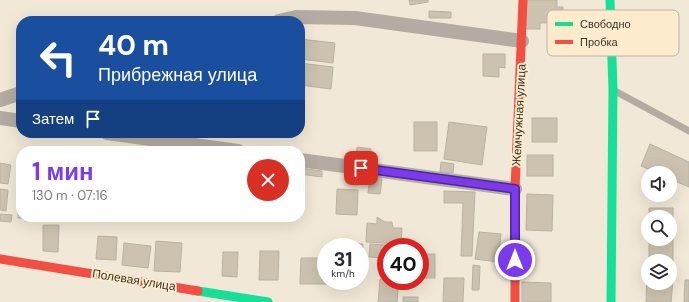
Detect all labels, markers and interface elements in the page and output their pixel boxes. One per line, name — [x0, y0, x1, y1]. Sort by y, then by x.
legend — [547, 10, 679, 56]
text: Свободно — [580, 17, 631, 31]
text: 40 m — [98, 27, 169, 64]
icon: left — [32, 32, 84, 84]
text: Пробка — [580, 35, 618, 49]
text: Прибрежная улица — [98, 63, 257, 87]
street label: Жемчужная улица — [508, 63, 530, 166]
icon: arrive — [82, 108, 104, 130]
text: Затем — [32, 109, 74, 129]
pin — [344, 151, 378, 185]
text: 1 мин — [32, 156, 93, 187]
icon: arrive — [350, 157, 372, 179]
button: close — [247, 159, 289, 201]
map controls — [641, 166, 677, 290]
button: sound — [641, 166, 677, 202]
text: 130 m · 07:16 — [32, 187, 108, 204]
button: search — [641, 210, 677, 246]
speed limit sign: 40 — [377, 238, 429, 290]
position arrow — [494, 239, 536, 281]
text: 31 — [333, 246, 353, 272]
button: layers — [641, 254, 677, 290]
street label: Полевая улица — [91, 266, 177, 295]
text: km/h — [331, 267, 355, 280]

